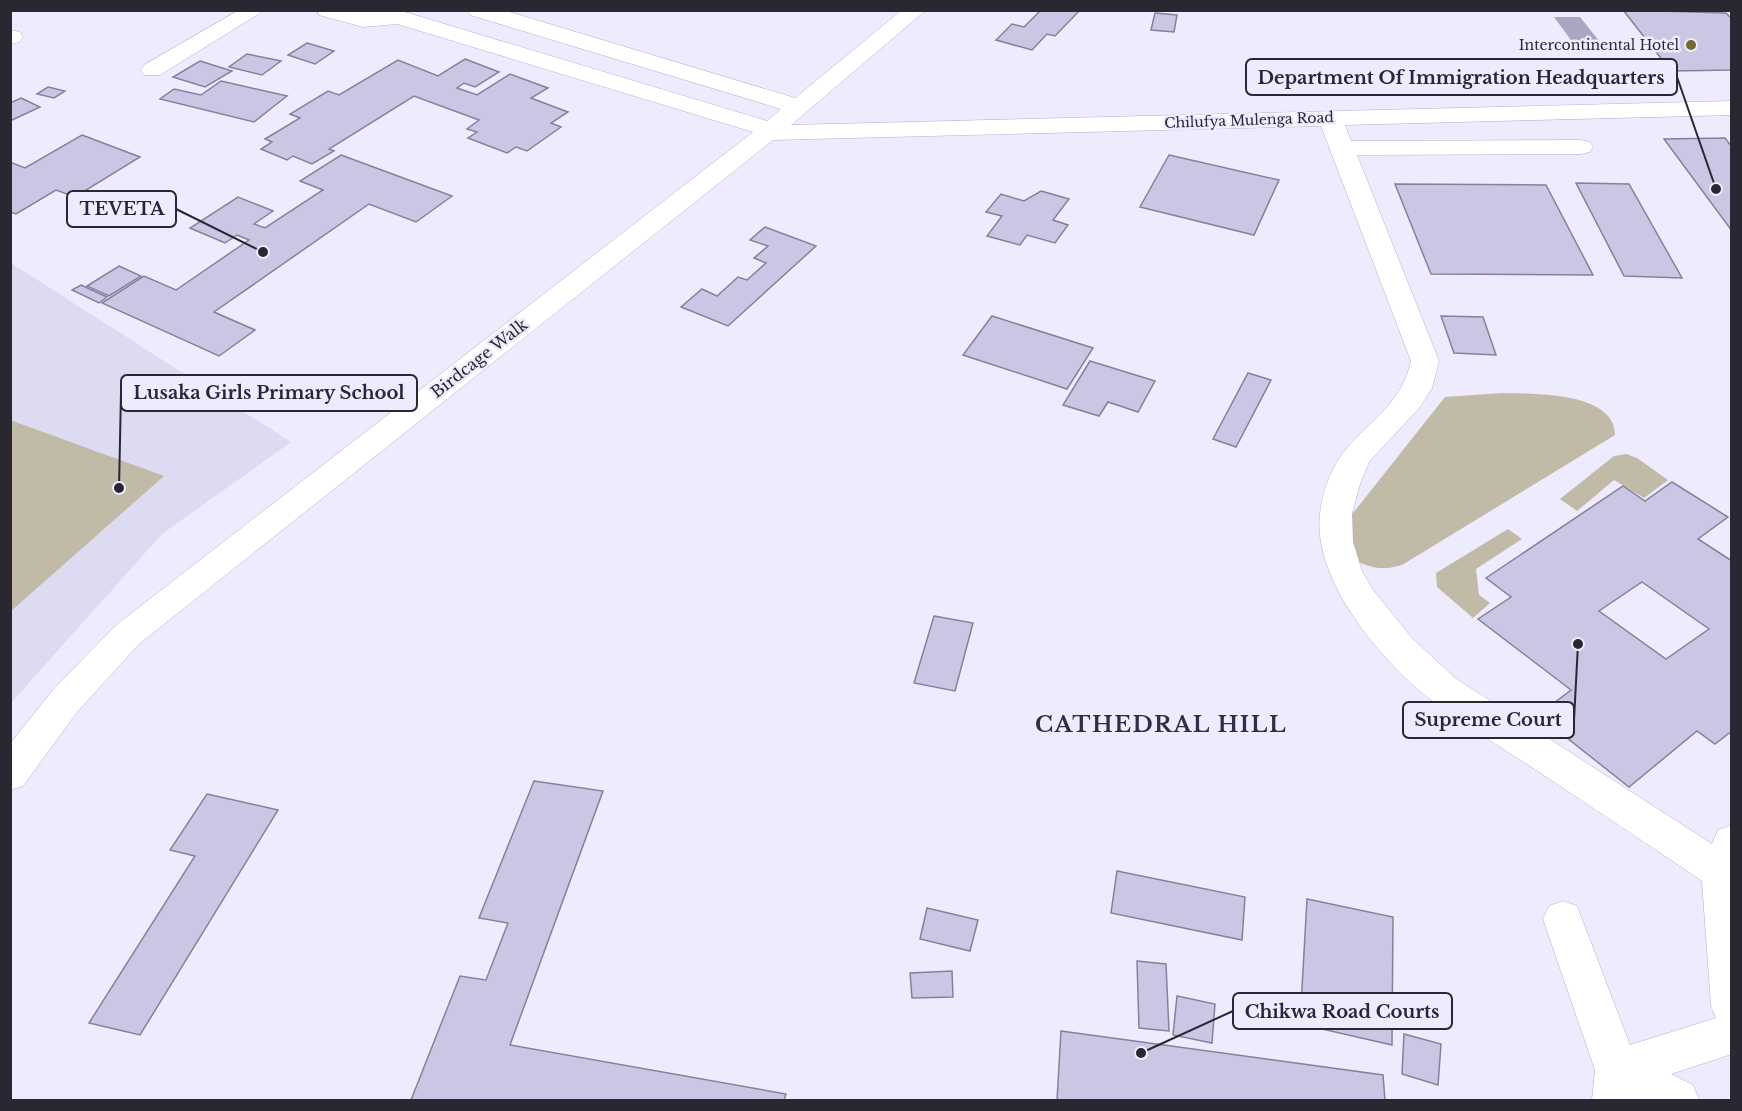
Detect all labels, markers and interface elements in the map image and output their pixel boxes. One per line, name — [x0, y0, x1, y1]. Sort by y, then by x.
place label: Intercontinental Hotel — [1519, 36, 1679, 54]
marker: Intercontinental Hotel — [1684, 38, 1698, 52]
callout: Department Of Immigration Headquarters — [1246, 59, 1677, 95]
text: Department Of Immigration Headquarters — [1257, 67, 1665, 89]
street label: Chilufya Mulenga Road — [1164, 108, 1335, 132]
callout: TEVETA — [67, 191, 176, 227]
text: TEVETA — [80, 198, 166, 220]
street label: Birdcage Walk — [427, 314, 532, 402]
callout: Lusaka Girls Primary School — [121, 375, 417, 411]
text: Lusaka Girls Primary School — [133, 382, 405, 404]
callout: Supreme Court — [1403, 702, 1574, 738]
text: Supreme Court — [1414, 709, 1562, 731]
district label: CATHEDRAL HILL — [1035, 711, 1287, 738]
callout: Chikwa Road Courts — [1233, 993, 1452, 1029]
text: Chikwa Road Courts — [1245, 1001, 1439, 1023]

